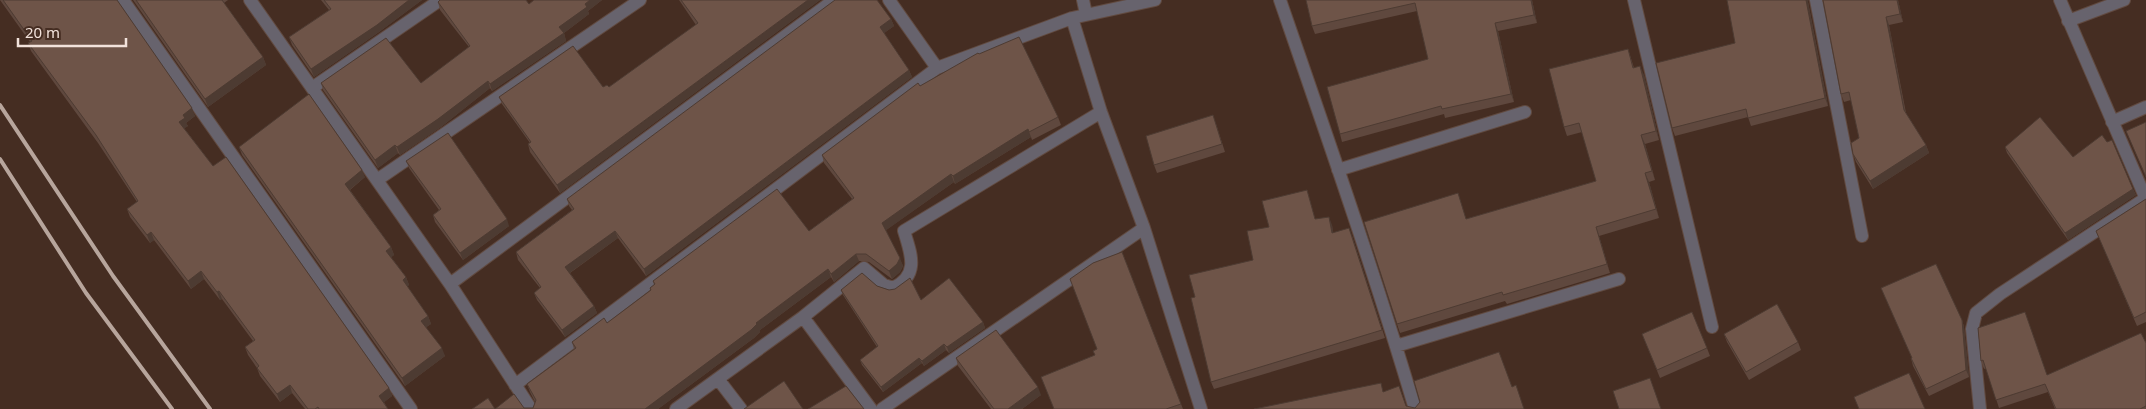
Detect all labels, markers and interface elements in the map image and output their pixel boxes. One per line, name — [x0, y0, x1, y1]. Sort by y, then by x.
scale bar — [18, 15, 125, 47]
text: 20 m — [25, 22, 60, 42]

